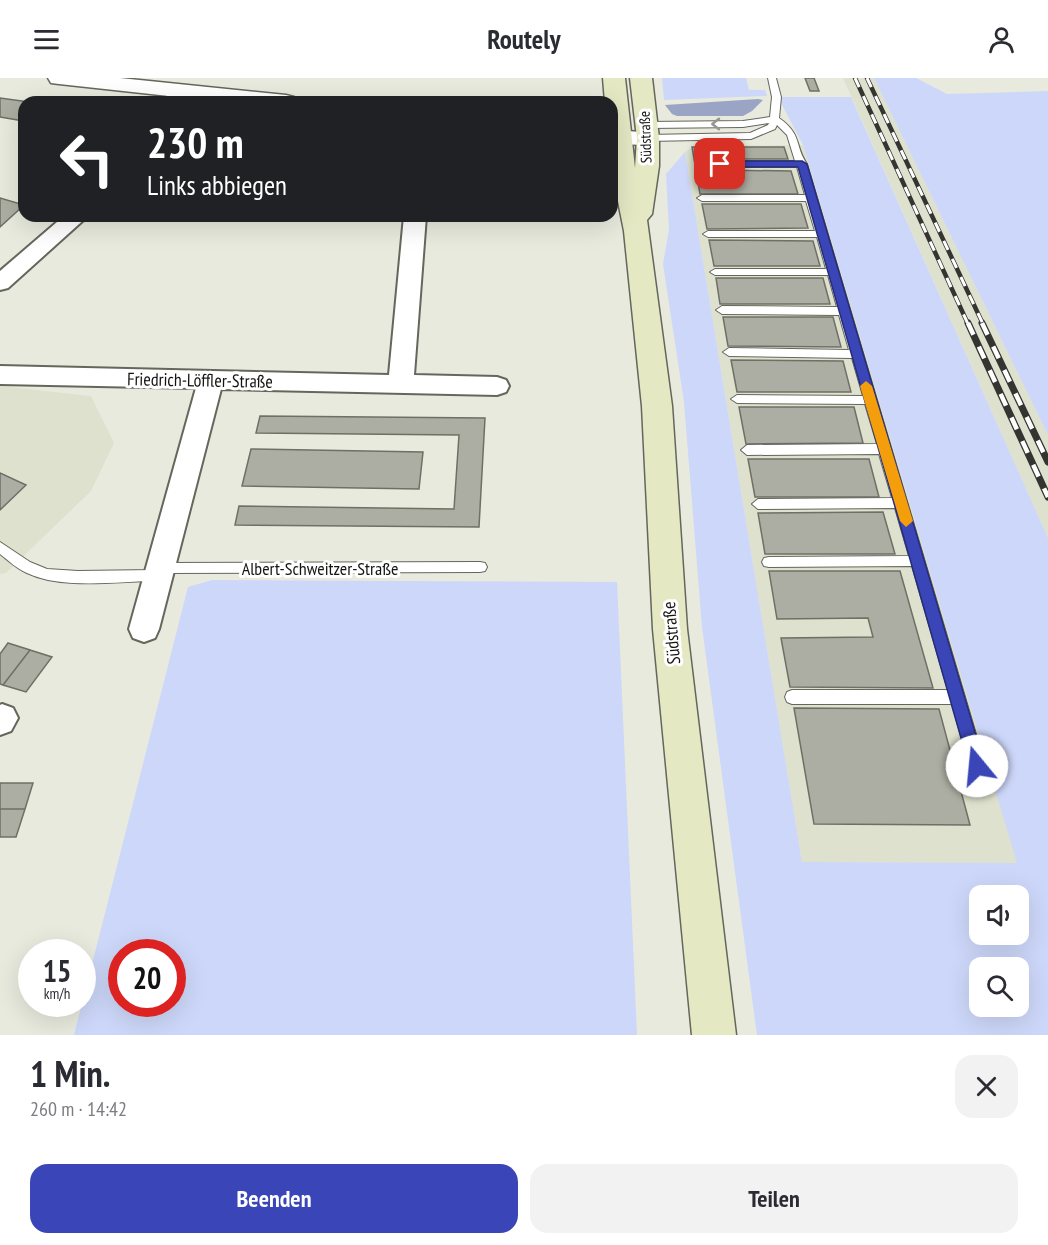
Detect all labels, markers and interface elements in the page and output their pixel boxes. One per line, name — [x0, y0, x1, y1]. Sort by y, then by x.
text: Routely — [487, 22, 561, 56]
icon: menu — [30, 23, 63, 56]
icon: person — [985, 23, 1018, 56]
street label: Südstraße — [635, 111, 655, 163]
text: 230 m — [147, 115, 244, 170]
one-way arrow — [712, 118, 721, 130]
icon: left — [48, 120, 126, 198]
pin — [694, 138, 745, 189]
icon: arrive — [703, 147, 736, 180]
text: Links abbiegen — [147, 168, 287, 202]
street label: Friedrich-Löffler-Straße — [127, 367, 273, 393]
street label: Albert-Schweitzer-Straße — [242, 557, 398, 580]
street label: Südstraße — [657, 601, 685, 665]
position arrow — [945, 734, 1009, 798]
map controls — [969, 885, 1029, 1017]
button: sound — [969, 885, 1029, 945]
speed limit sign: 20 — [108, 939, 186, 1017]
text: 15 — [43, 951, 71, 990]
button: search — [969, 957, 1029, 1017]
text: km/h — [44, 984, 70, 1003]
text: 1 Min. — [30, 1050, 110, 1097]
button: close — [955, 1055, 1018, 1118]
text: 260 m · 14:42 — [30, 1096, 127, 1122]
button: Beenden — [30, 1164, 518, 1233]
button: Teilen — [530, 1164, 1018, 1233]

